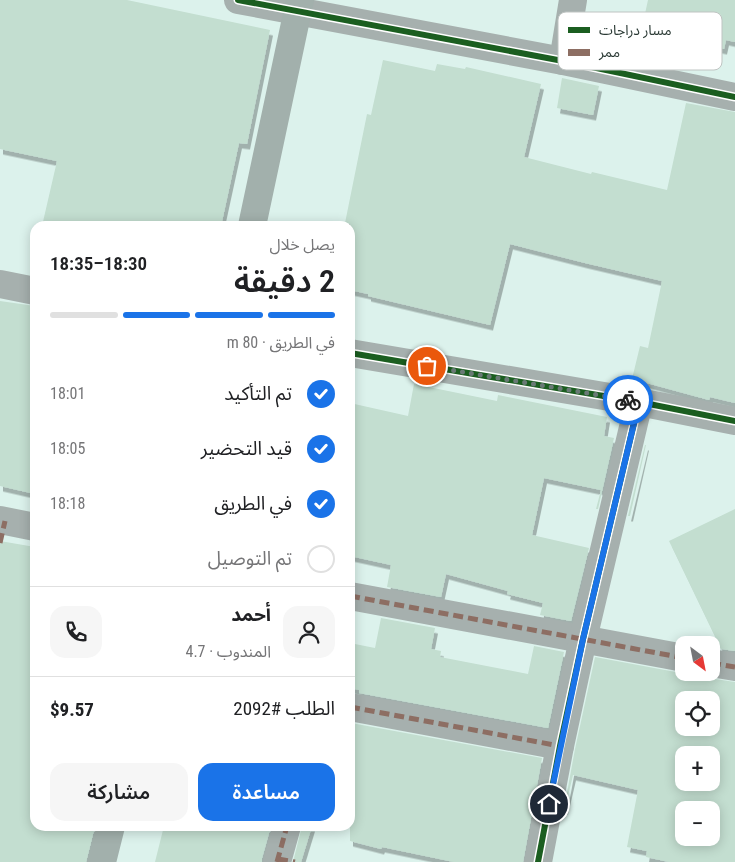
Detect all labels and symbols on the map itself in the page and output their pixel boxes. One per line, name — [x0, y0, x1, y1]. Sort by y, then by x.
legend — [558, 12, 722, 70]
text: مسار دراجات — [599, 22, 672, 39]
text: ممر — [598, 44, 620, 61]
pin — [406, 345, 448, 387]
courier — [603, 375, 653, 425]
north arrow — [675, 636, 720, 681]
pin — [528, 783, 570, 825]

